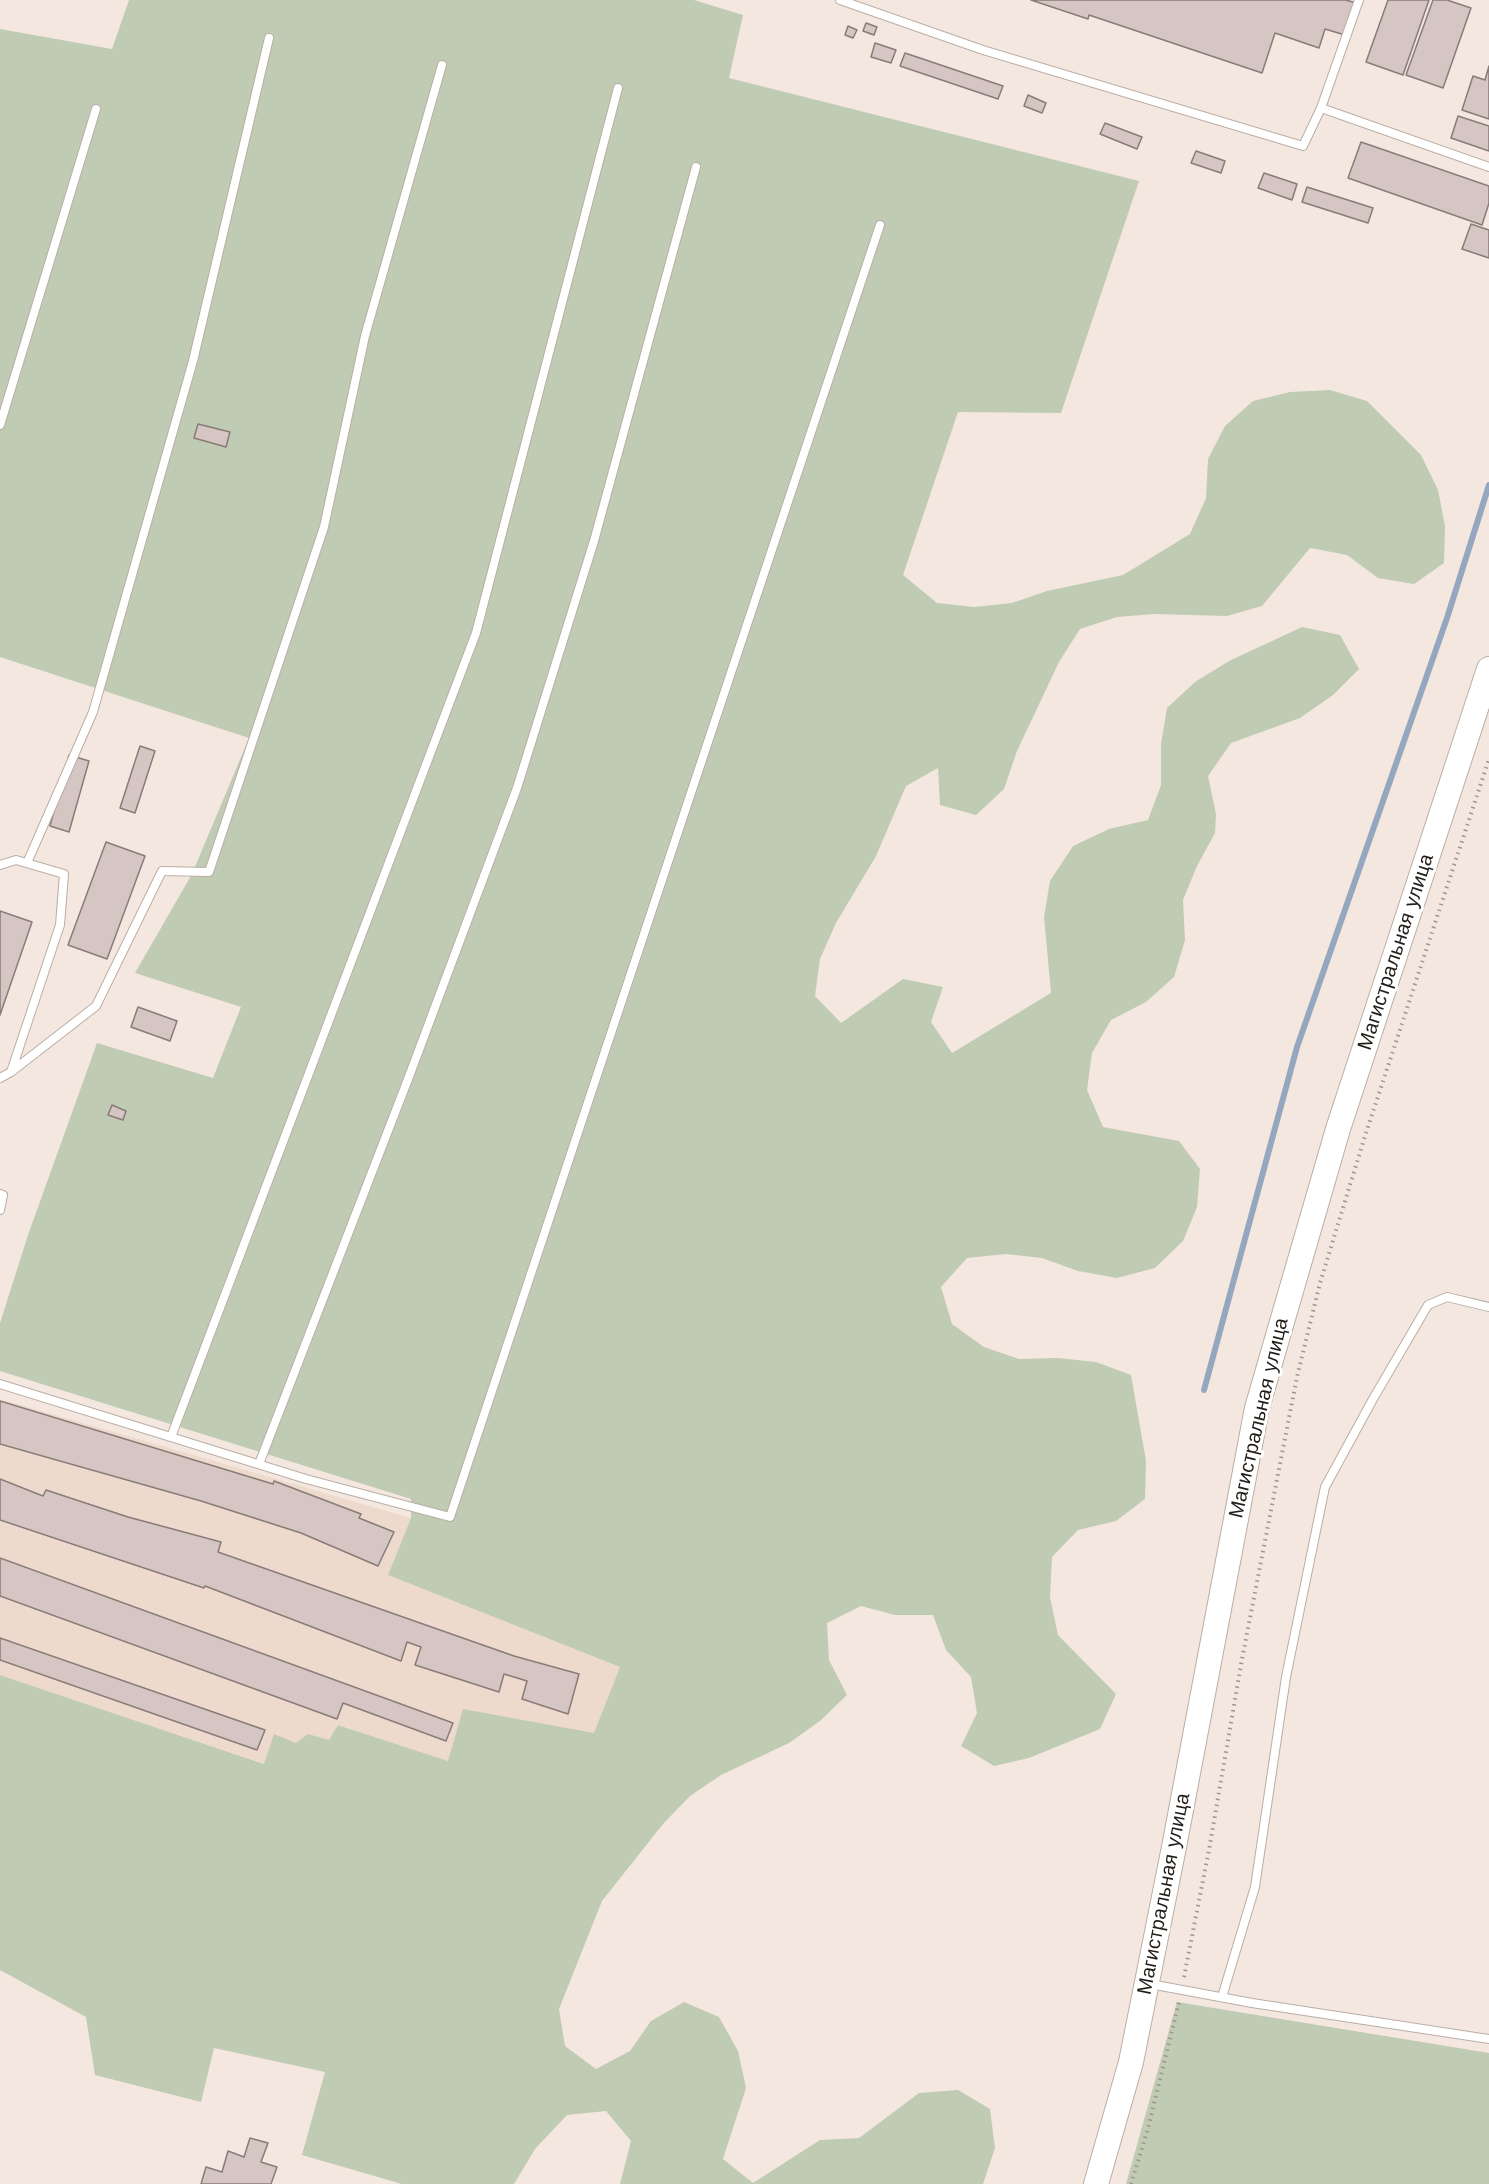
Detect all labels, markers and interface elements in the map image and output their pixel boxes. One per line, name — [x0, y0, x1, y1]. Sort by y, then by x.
street label: Магистральная улица — [1353, 851, 1439, 1053]
street label: Магистральная улица — [1224, 1316, 1294, 1520]
street label: Магистральная улица — [1133, 1791, 1195, 1997]

